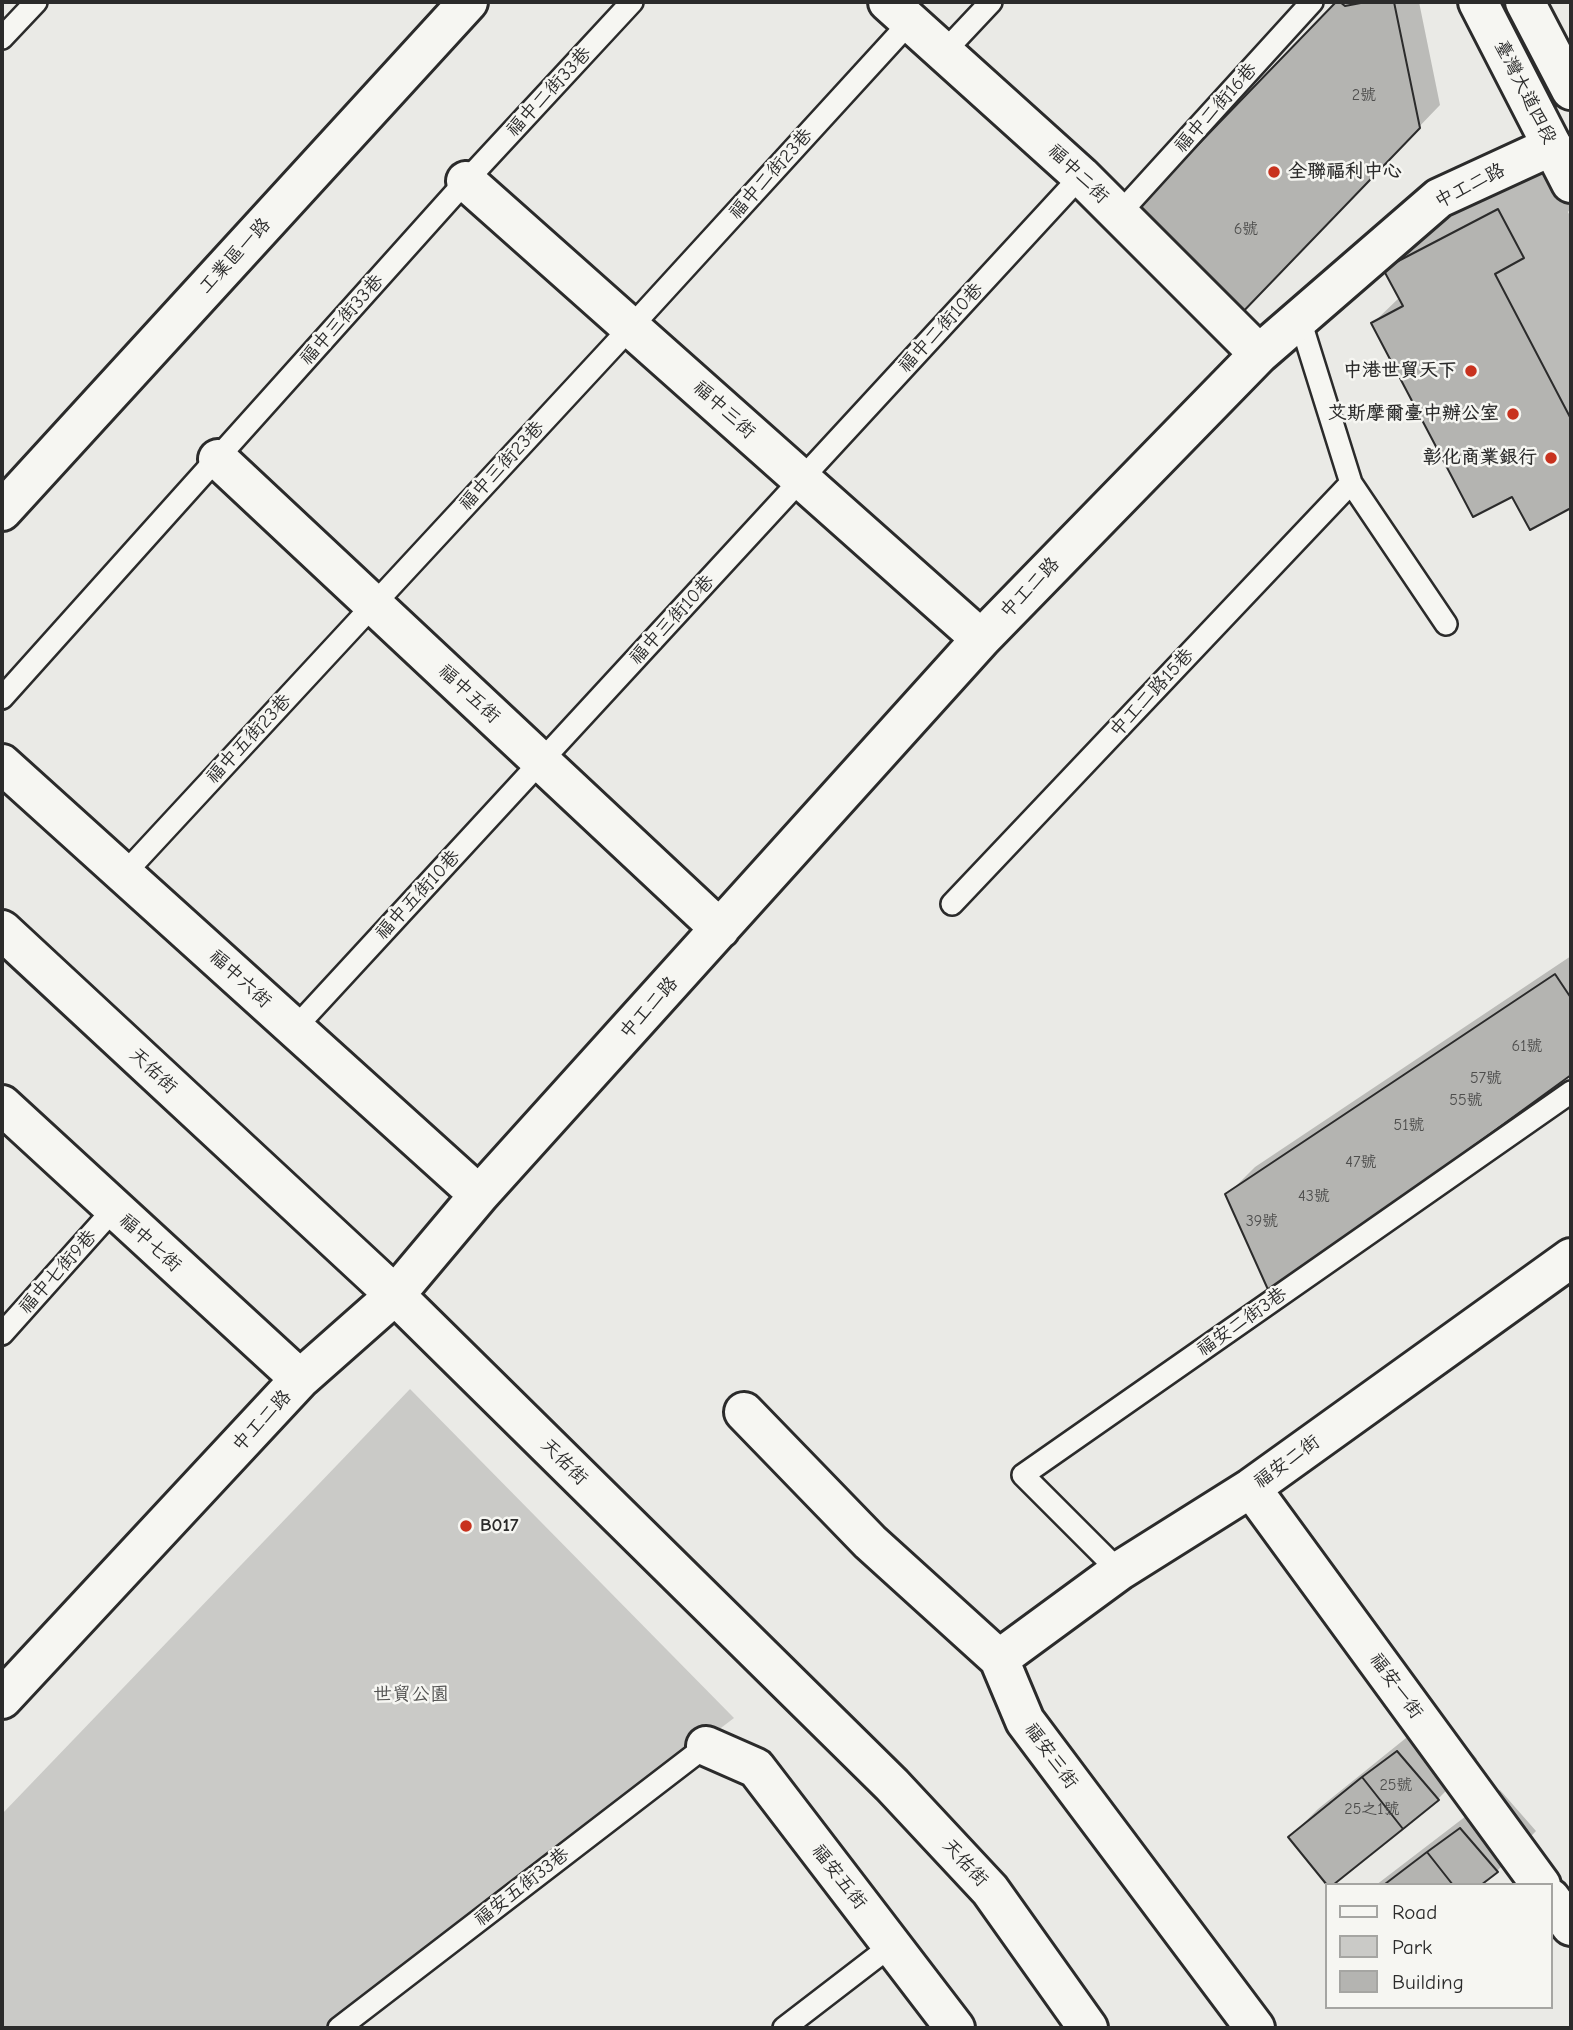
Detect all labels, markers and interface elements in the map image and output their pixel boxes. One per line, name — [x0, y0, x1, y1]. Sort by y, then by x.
street label: 臺灣大道四段 — [1489, 36, 1561, 148]
street label: 福中二街33巷 — [502, 42, 596, 142]
street label: 福中二街16巷 — [1170, 58, 1262, 158]
house number: 2號 — [1352, 85, 1376, 105]
street label: 福中二街23巷 — [724, 124, 818, 224]
street label: 福中二街 — [1043, 139, 1113, 209]
street label: 中工二路 — [1431, 159, 1509, 213]
place label: 全聯福利中心 — [1288, 161, 1402, 183]
marker: 全聯福利中心 — [1266, 164, 1282, 180]
street label: 工業區一路 — [194, 213, 276, 299]
house number: 6號 — [1234, 219, 1258, 239]
street label: 福中三街33巷 — [295, 270, 389, 370]
street label: 福中二街10巷 — [894, 279, 988, 377]
place label: 中港世貿天下 — [1343, 360, 1457, 382]
marker: 中港世貿天下 — [1463, 363, 1479, 379]
street label: 福中三街 — [688, 376, 760, 444]
place label: 艾斯摩爾臺中辦公室 — [1328, 403, 1499, 425]
marker: 艾斯摩爾臺中辦公室 — [1505, 406, 1521, 422]
street label: 福中三街23巷 — [455, 416, 549, 516]
place label: 彰化商業銀行 — [1423, 447, 1537, 469]
marker: 彰化商業銀行 — [1543, 450, 1559, 466]
street label: 中工二路 — [995, 553, 1065, 623]
street label: 福中三街10巷 — [625, 571, 719, 669]
street label: 中工二路15巷 — [1105, 644, 1199, 742]
street label: 福中五街 — [433, 660, 505, 728]
street label: 福中五街23巷 — [202, 689, 296, 789]
street label: 福中五街10巷 — [371, 846, 465, 944]
street label: 福中六街 — [204, 945, 276, 1013]
street label: 中工二路 — [615, 972, 683, 1044]
house number: 61號 — [1511, 1036, 1543, 1056]
street label: 天佑街 — [124, 1043, 182, 1099]
house number: 57號 — [1470, 1068, 1502, 1088]
house number: 55號 — [1449, 1090, 1483, 1110]
house number: 51號 — [1393, 1115, 1425, 1135]
house number: 47號 — [1345, 1152, 1377, 1172]
house number: 43號 — [1298, 1186, 1330, 1206]
street label: 福中七街 — [114, 1209, 186, 1277]
house number: 39號 — [1246, 1211, 1278, 1231]
street label: 福中七街9巷 — [14, 1225, 102, 1319]
street label: 福安二街3巷 — [1193, 1283, 1291, 1361]
street label: 中工二路 — [228, 1385, 296, 1457]
street label: 福安二街 — [1250, 1430, 1324, 1494]
street label: 天佑街 — [536, 1434, 592, 1490]
place label: B017 — [480, 1515, 518, 1537]
marker: B017 — [458, 1518, 474, 1534]
street label: 福安一街 — [1364, 1649, 1428, 1723]
park label: 世貿公園 — [373, 1684, 449, 1706]
street label: 福安三街 — [1019, 1719, 1083, 1793]
house number: 25號 — [1379, 1775, 1413, 1795]
house number: 25之1號 — [1344, 1799, 1400, 1819]
street label: 天佑街 — [937, 1834, 993, 1892]
street label: 福安五街 — [807, 1840, 871, 1914]
street label: 福安五街33巷 — [470, 1843, 574, 1931]
legend — [1324, 1883, 1552, 2009]
text: Road — [1392, 1900, 1437, 1924]
text: Park — [1392, 1935, 1432, 1959]
text: Building — [1392, 1970, 1464, 1994]

